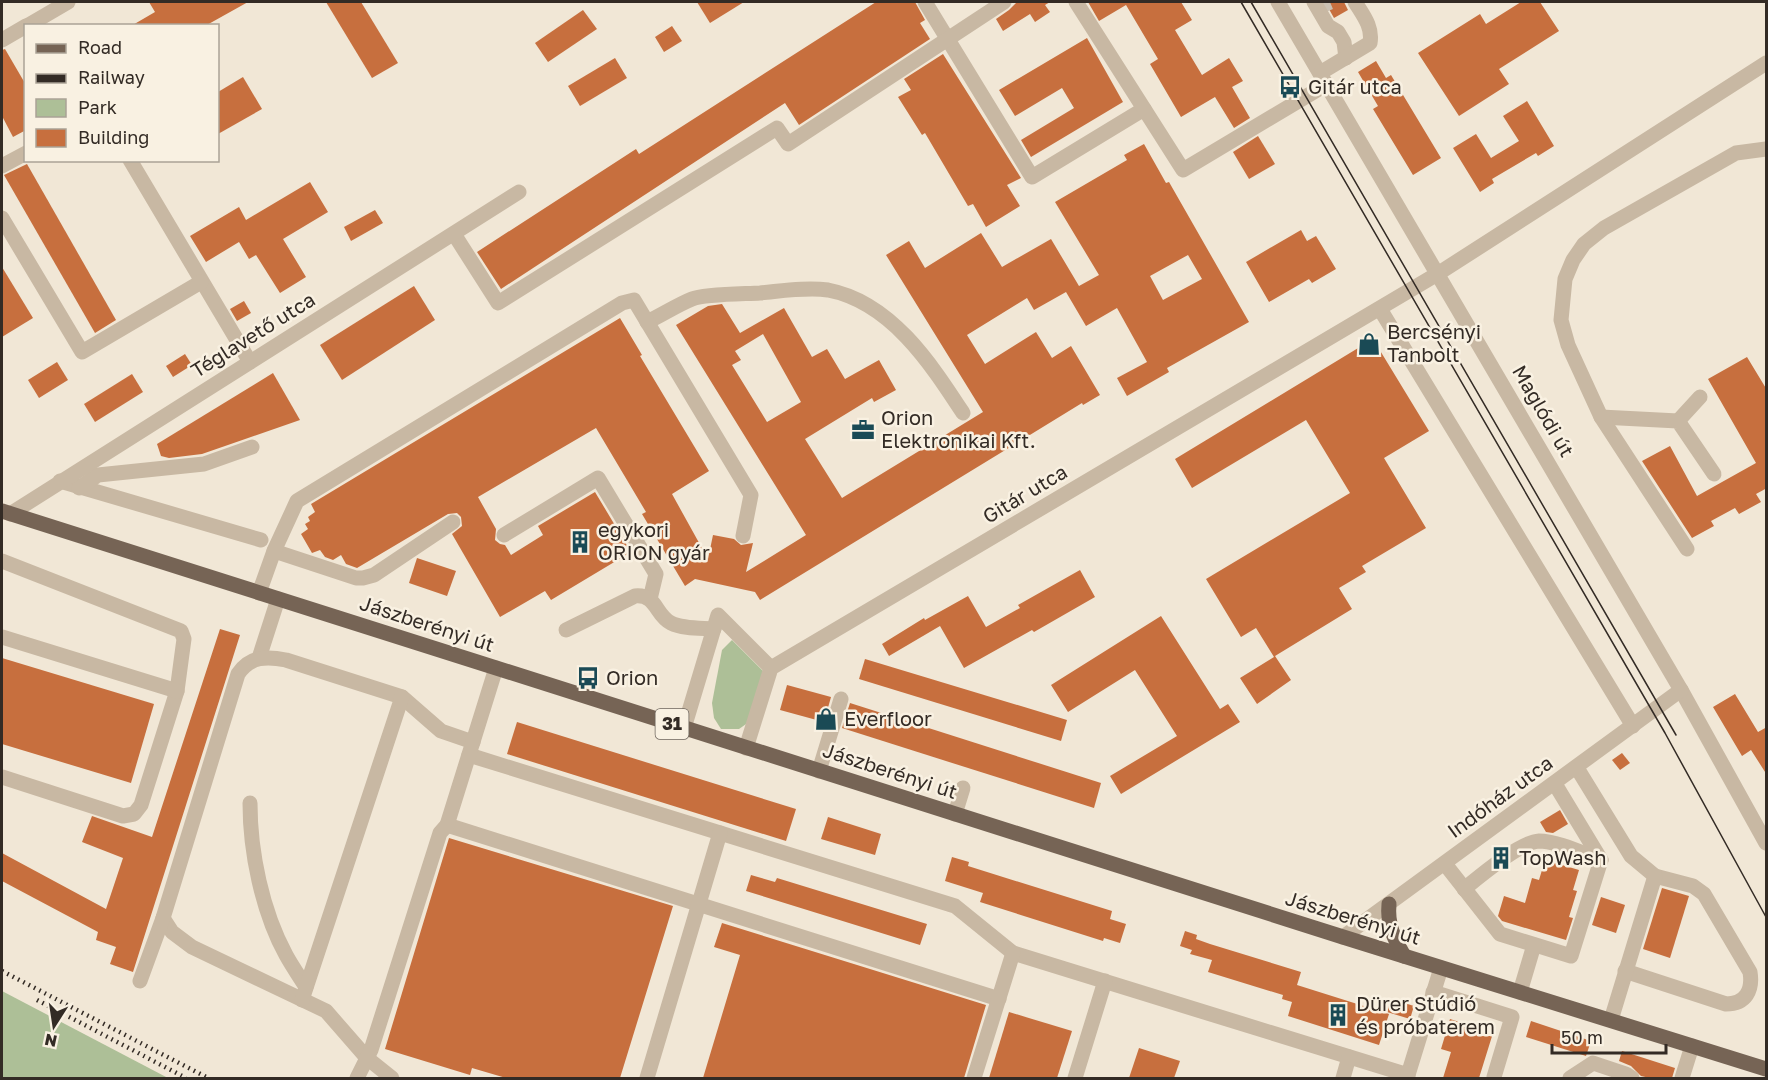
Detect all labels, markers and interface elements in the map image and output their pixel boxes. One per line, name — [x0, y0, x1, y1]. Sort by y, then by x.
legend — [24, 24, 219, 162]
text: Road — [78, 36, 122, 58]
text: Railway — [78, 66, 145, 88]
bus stop icon: Gitár utca — [1277, 74, 1303, 100]
place label: Gitár utca — [1308, 74, 1402, 98]
text: Park — [78, 96, 117, 118]
text: Building — [78, 126, 149, 148]
street label: Téglavető utca — [186, 286, 319, 382]
place label: Bercsényi Tanbolt — [1387, 319, 1481, 366]
shop icon: Bercsényi Tanbolt — [1356, 331, 1382, 357]
street label: Maglódi út — [1508, 360, 1580, 461]
place label: Orion Elektronikai Kft. — [881, 405, 1036, 452]
office icon: Orion Elektronikai Kft. — [850, 417, 876, 443]
street label: Gitár utca — [978, 459, 1071, 528]
place label: egykori ORION gyár — [598, 517, 710, 564]
building icon: egykori ORION gyár — [567, 529, 593, 555]
street label: Jászberényi út — [357, 590, 498, 656]
bus stop icon: Orion — [575, 665, 601, 691]
place label: Orion — [606, 665, 658, 689]
shop icon: Everfloor — [813, 706, 839, 732]
place label: Everfloor — [844, 706, 932, 730]
road number: 31 — [656, 709, 688, 739]
street label: Jászberényi út — [820, 737, 961, 803]
street label: Indóház utca — [1442, 750, 1557, 842]
building icon: TopWash — [1488, 845, 1514, 871]
place label: TopWash — [1519, 845, 1607, 869]
street label: Jászberényi út — [1283, 885, 1424, 949]
place label: Dürer Stúdió és próbaterem — [1356, 991, 1495, 1038]
north arrow — [24, 996, 84, 1056]
building icon: Dürer Stúdió és próbaterem — [1325, 1002, 1351, 1028]
scale bar — [1552, 1017, 1666, 1055]
text: 50 m — [1561, 1026, 1603, 1048]
text: N — [43, 1030, 59, 1052]

